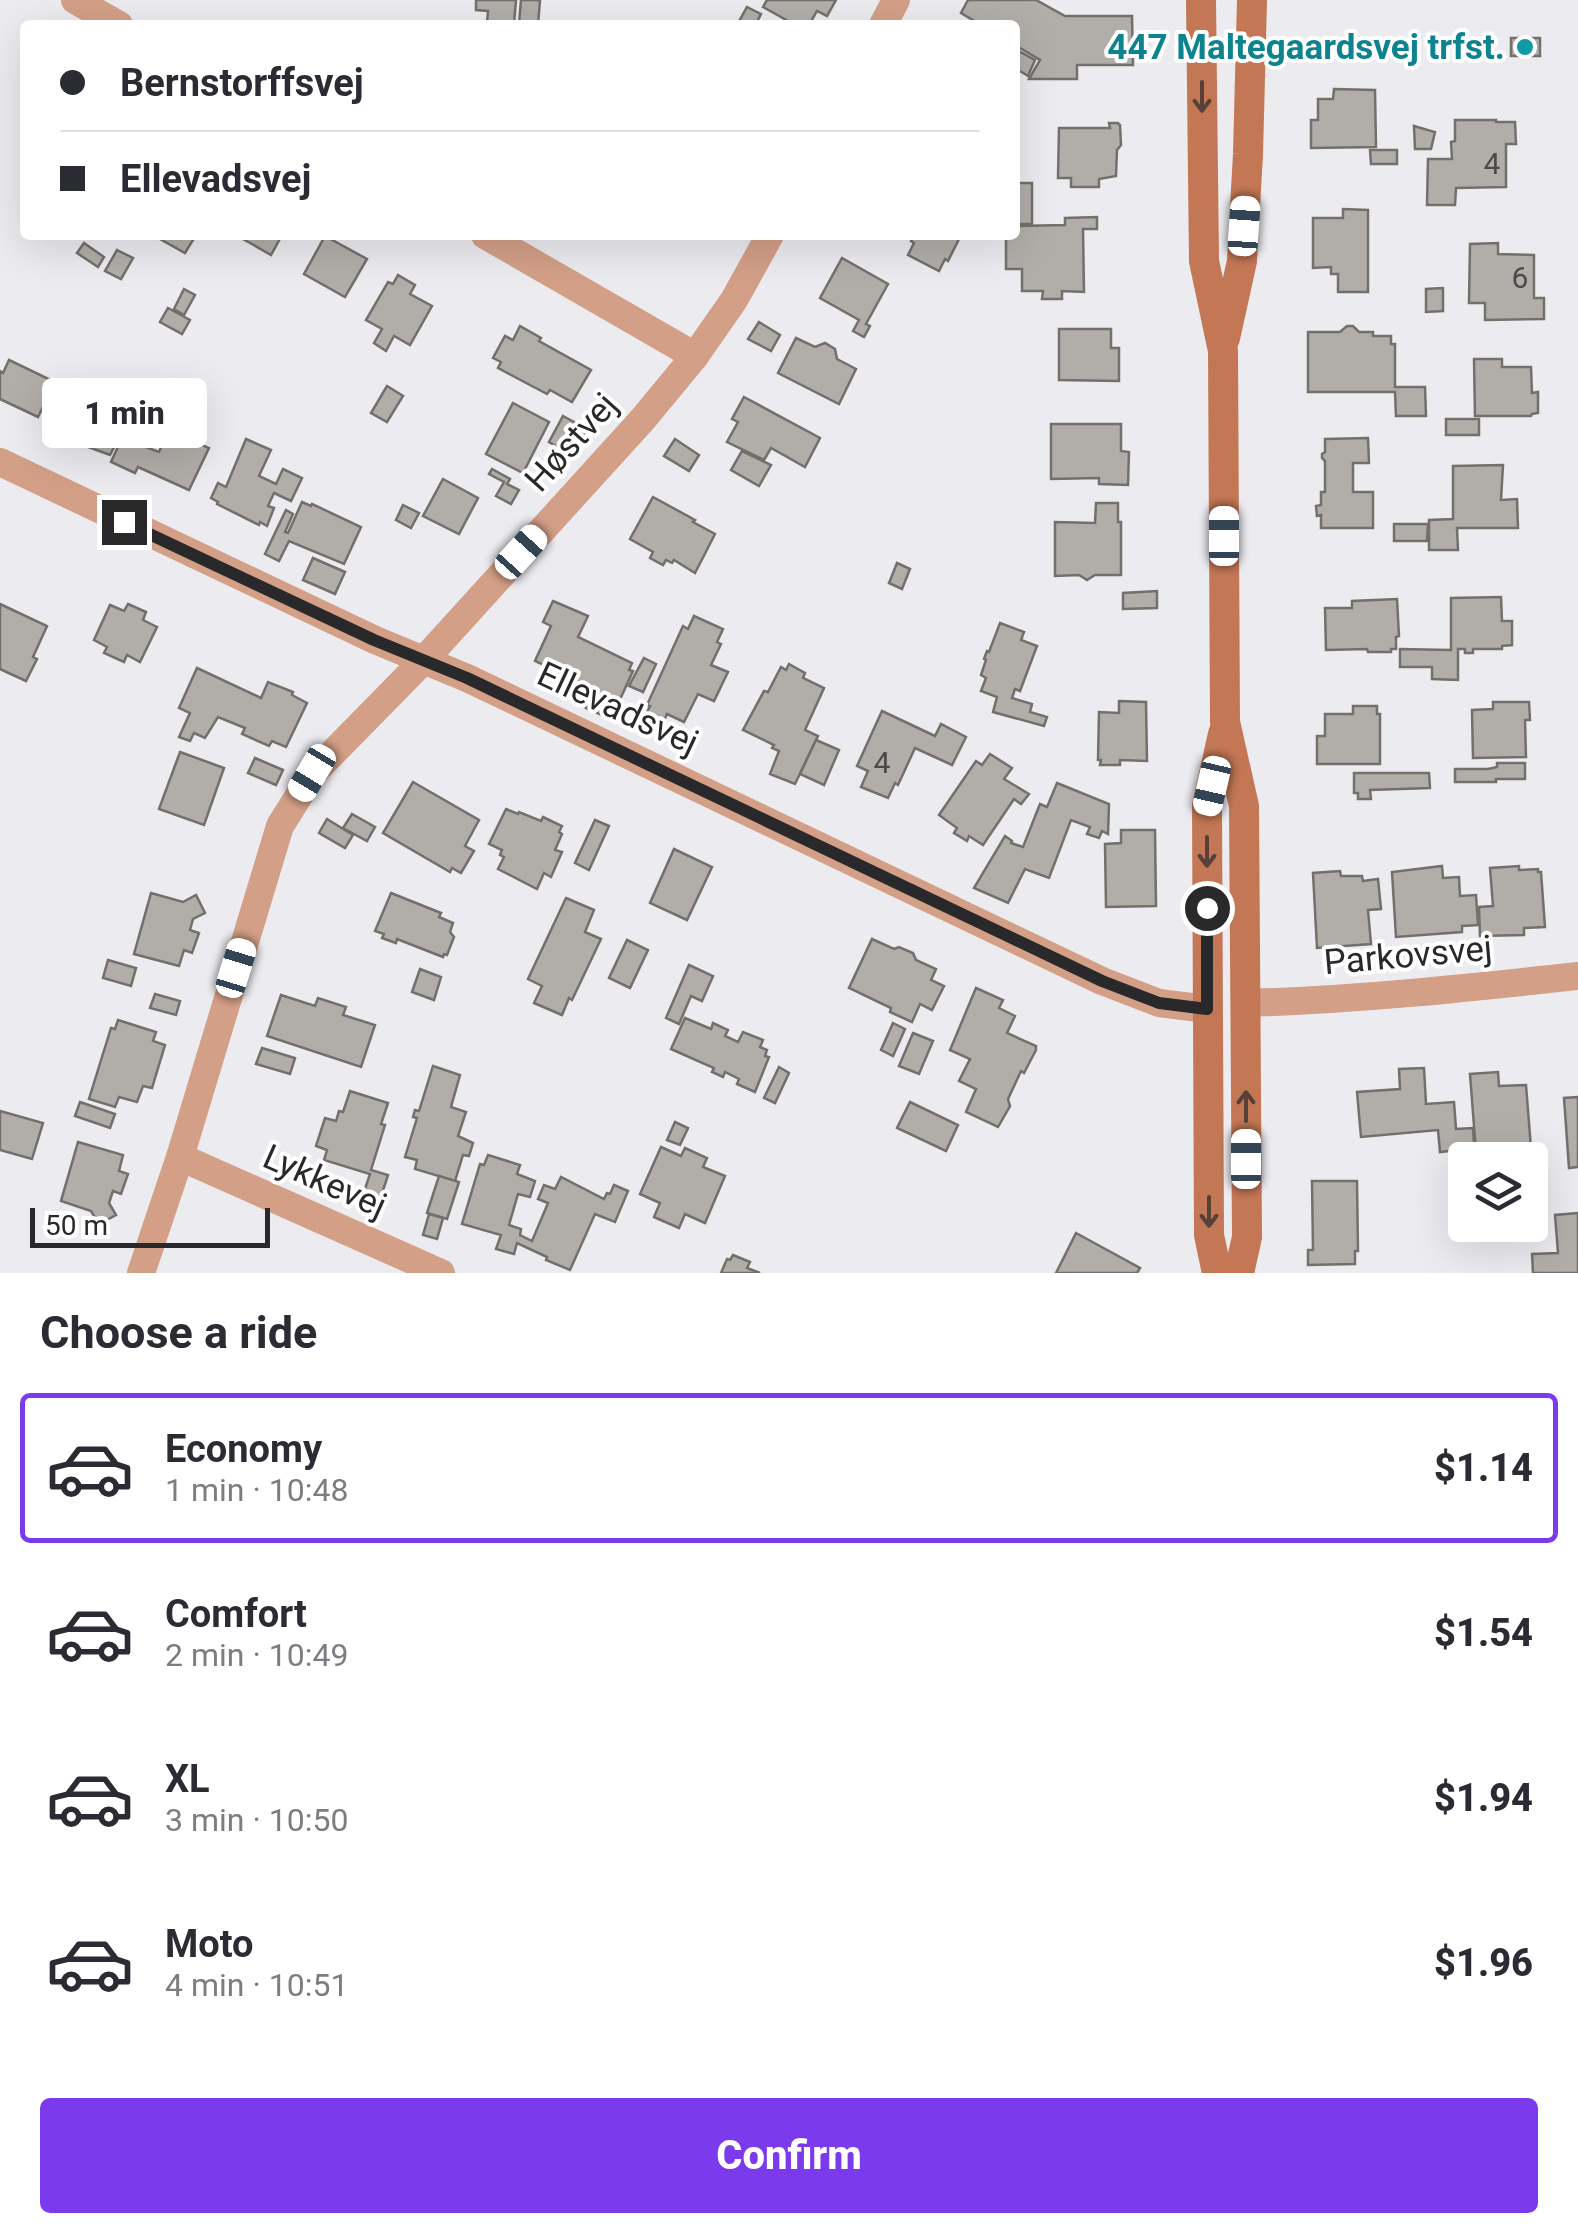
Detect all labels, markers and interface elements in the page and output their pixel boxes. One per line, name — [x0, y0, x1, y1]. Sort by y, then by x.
place label: 447 Maltegaardsvej trfst. — [1107, 27, 1505, 68]
marker: 447 Maltegaardsvej trfst. — [1514, 36, 1536, 58]
text: Bernstorffsvej — [120, 61, 364, 105]
one-way arrow — [1192, 80, 1212, 113]
house number: 4 — [1484, 146, 1501, 181]
text: Ellevadsvej — [120, 157, 311, 201]
car — [1227, 195, 1261, 257]
house number: 6 — [1512, 260, 1528, 295]
callout: 1 min — [42, 377, 206, 447]
street label: Høstvej — [517, 385, 626, 500]
text: 1 min — [84, 394, 165, 432]
route end — [102, 500, 147, 545]
car — [1209, 506, 1239, 566]
car — [490, 520, 552, 584]
street label: Ellevadsvej — [531, 653, 705, 763]
car — [284, 740, 340, 806]
house number: 4 — [874, 745, 891, 780]
car — [1191, 753, 1233, 819]
one-way arrow — [1198, 836, 1216, 868]
route start — [1185, 886, 1230, 931]
street label: Parkovsvej — [1322, 928, 1494, 983]
car — [213, 935, 259, 1001]
one-way arrow — [1236, 1091, 1256, 1124]
car — [1231, 1129, 1261, 1189]
street label: Lykkevej — [257, 1136, 393, 1227]
map controls — [1448, 1142, 1548, 1242]
button: layers — [1448, 1142, 1548, 1242]
one-way arrow — [1199, 1196, 1218, 1228]
scale bar — [30, 1203, 270, 1248]
text: 50 m — [45, 1209, 108, 1242]
text: Choose a ride — [40, 1306, 317, 1359]
icon: car — [45, 1423, 135, 1513]
text: Economy — [165, 1427, 322, 1471]
text: $1.14 — [1434, 1446, 1533, 1490]
text: 1 min · 10:48 — [165, 1471, 348, 1509]
icon: car — [45, 1588, 135, 1678]
text: Comfort — [165, 1592, 307, 1636]
text: $1.54 — [1434, 1611, 1533, 1655]
text: 2 min · 10:49 — [165, 1636, 348, 1674]
icon: car — [45, 1753, 135, 1843]
text: XL — [165, 1757, 210, 1801]
text: $1.94 — [1434, 1776, 1533, 1820]
text: 3 min · 10:50 — [165, 1801, 348, 1839]
icon: car — [45, 1918, 135, 2008]
text: Moto — [165, 1922, 254, 1966]
text: $1.96 — [1434, 1941, 1533, 1985]
text: 4 min · 10:51 — [165, 1966, 348, 2004]
button: Confirm — [40, 2098, 1538, 2213]

